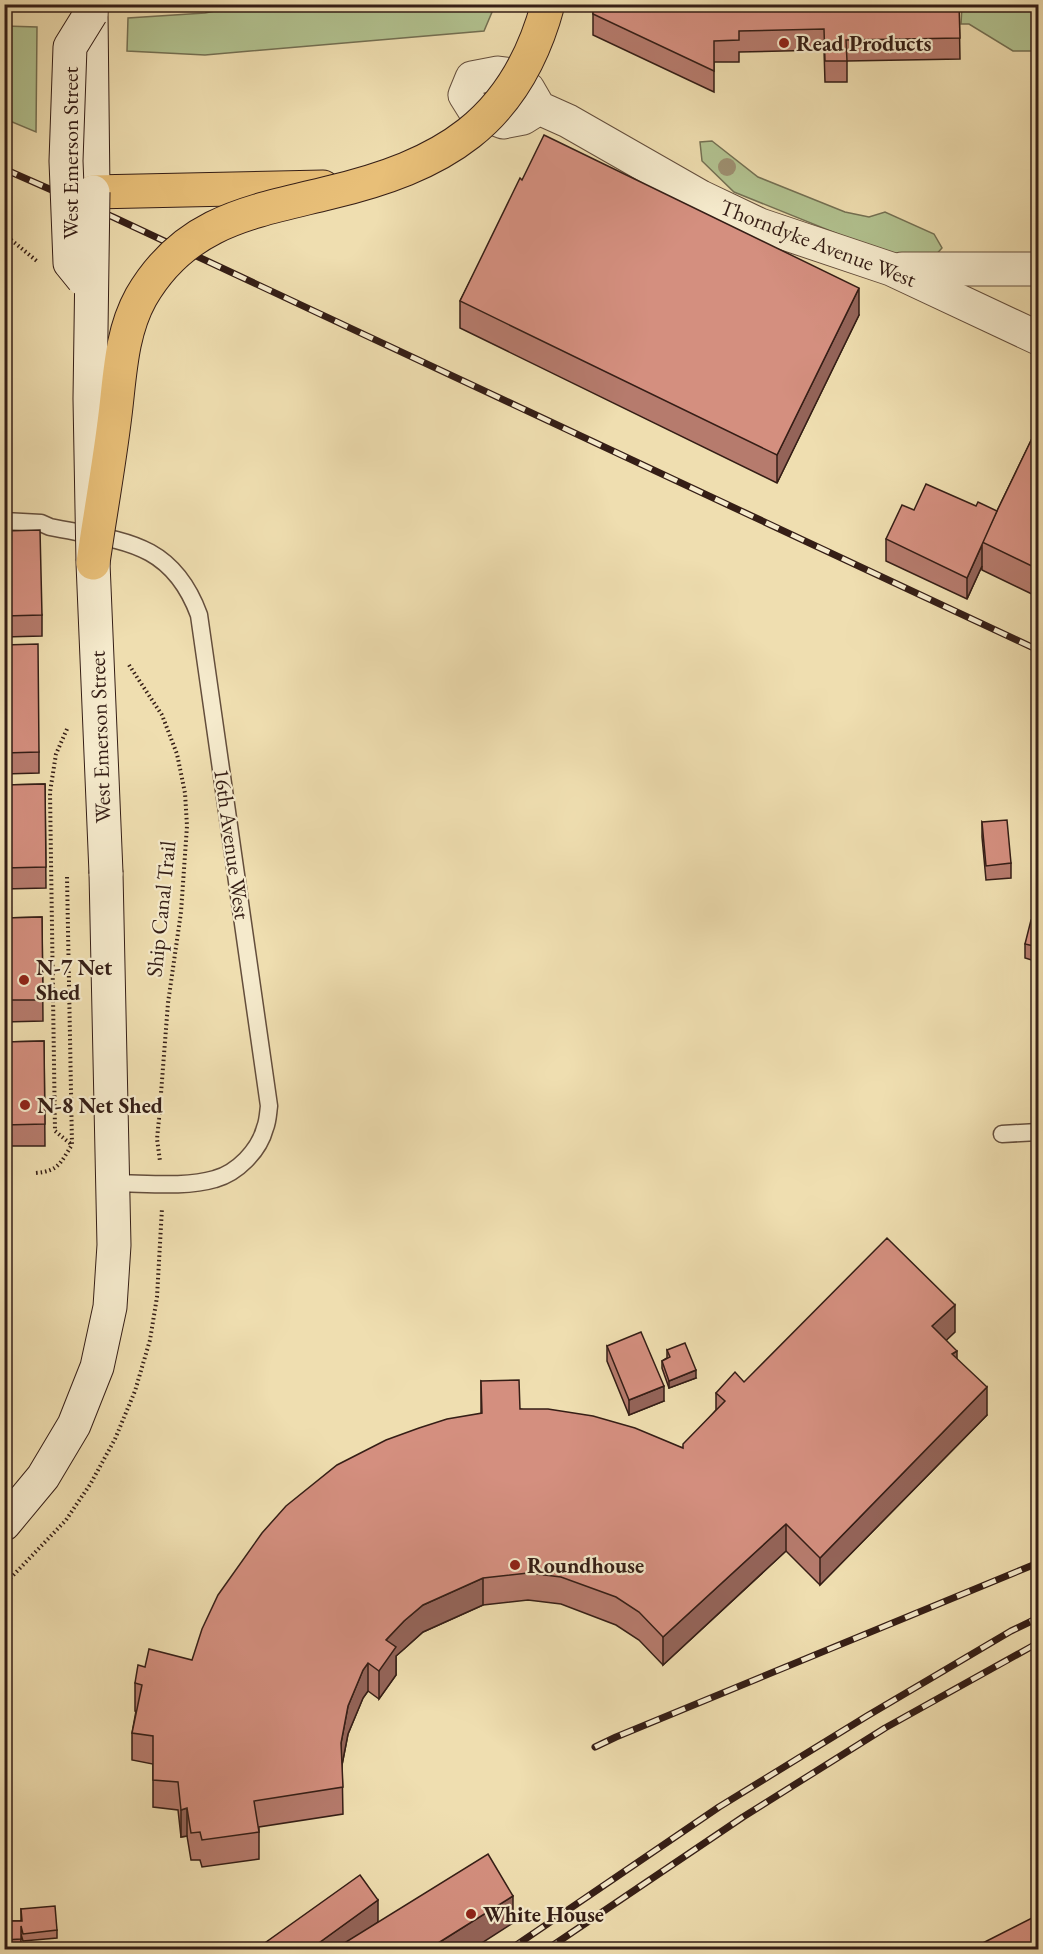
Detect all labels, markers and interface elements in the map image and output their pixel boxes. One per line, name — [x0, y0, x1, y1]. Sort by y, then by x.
place label: Read Products — [796, 29, 932, 58]
marker: Read Products — [777, 36, 791, 50]
street label: West Emerson Street — [56, 67, 85, 239]
street label: Thorndyke Avenue West — [716, 192, 920, 294]
street label: West Emerson Street — [82, 650, 118, 824]
street label: 16th Avenue West — [207, 767, 257, 921]
street label: Ship Canal Trail — [139, 840, 183, 978]
place label: N-7 Net Shed — [36, 953, 113, 1007]
marker: N-7 Net Shed — [17, 973, 31, 987]
place label: N-8 Net Shed — [37, 1091, 163, 1120]
marker: N-8 Net Shed — [18, 1098, 32, 1112]
place label: Roundhouse — [527, 1551, 644, 1580]
marker: Roundhouse — [508, 1558, 522, 1572]
place label: White House — [483, 1900, 604, 1929]
marker: White House — [464, 1907, 478, 1921]

